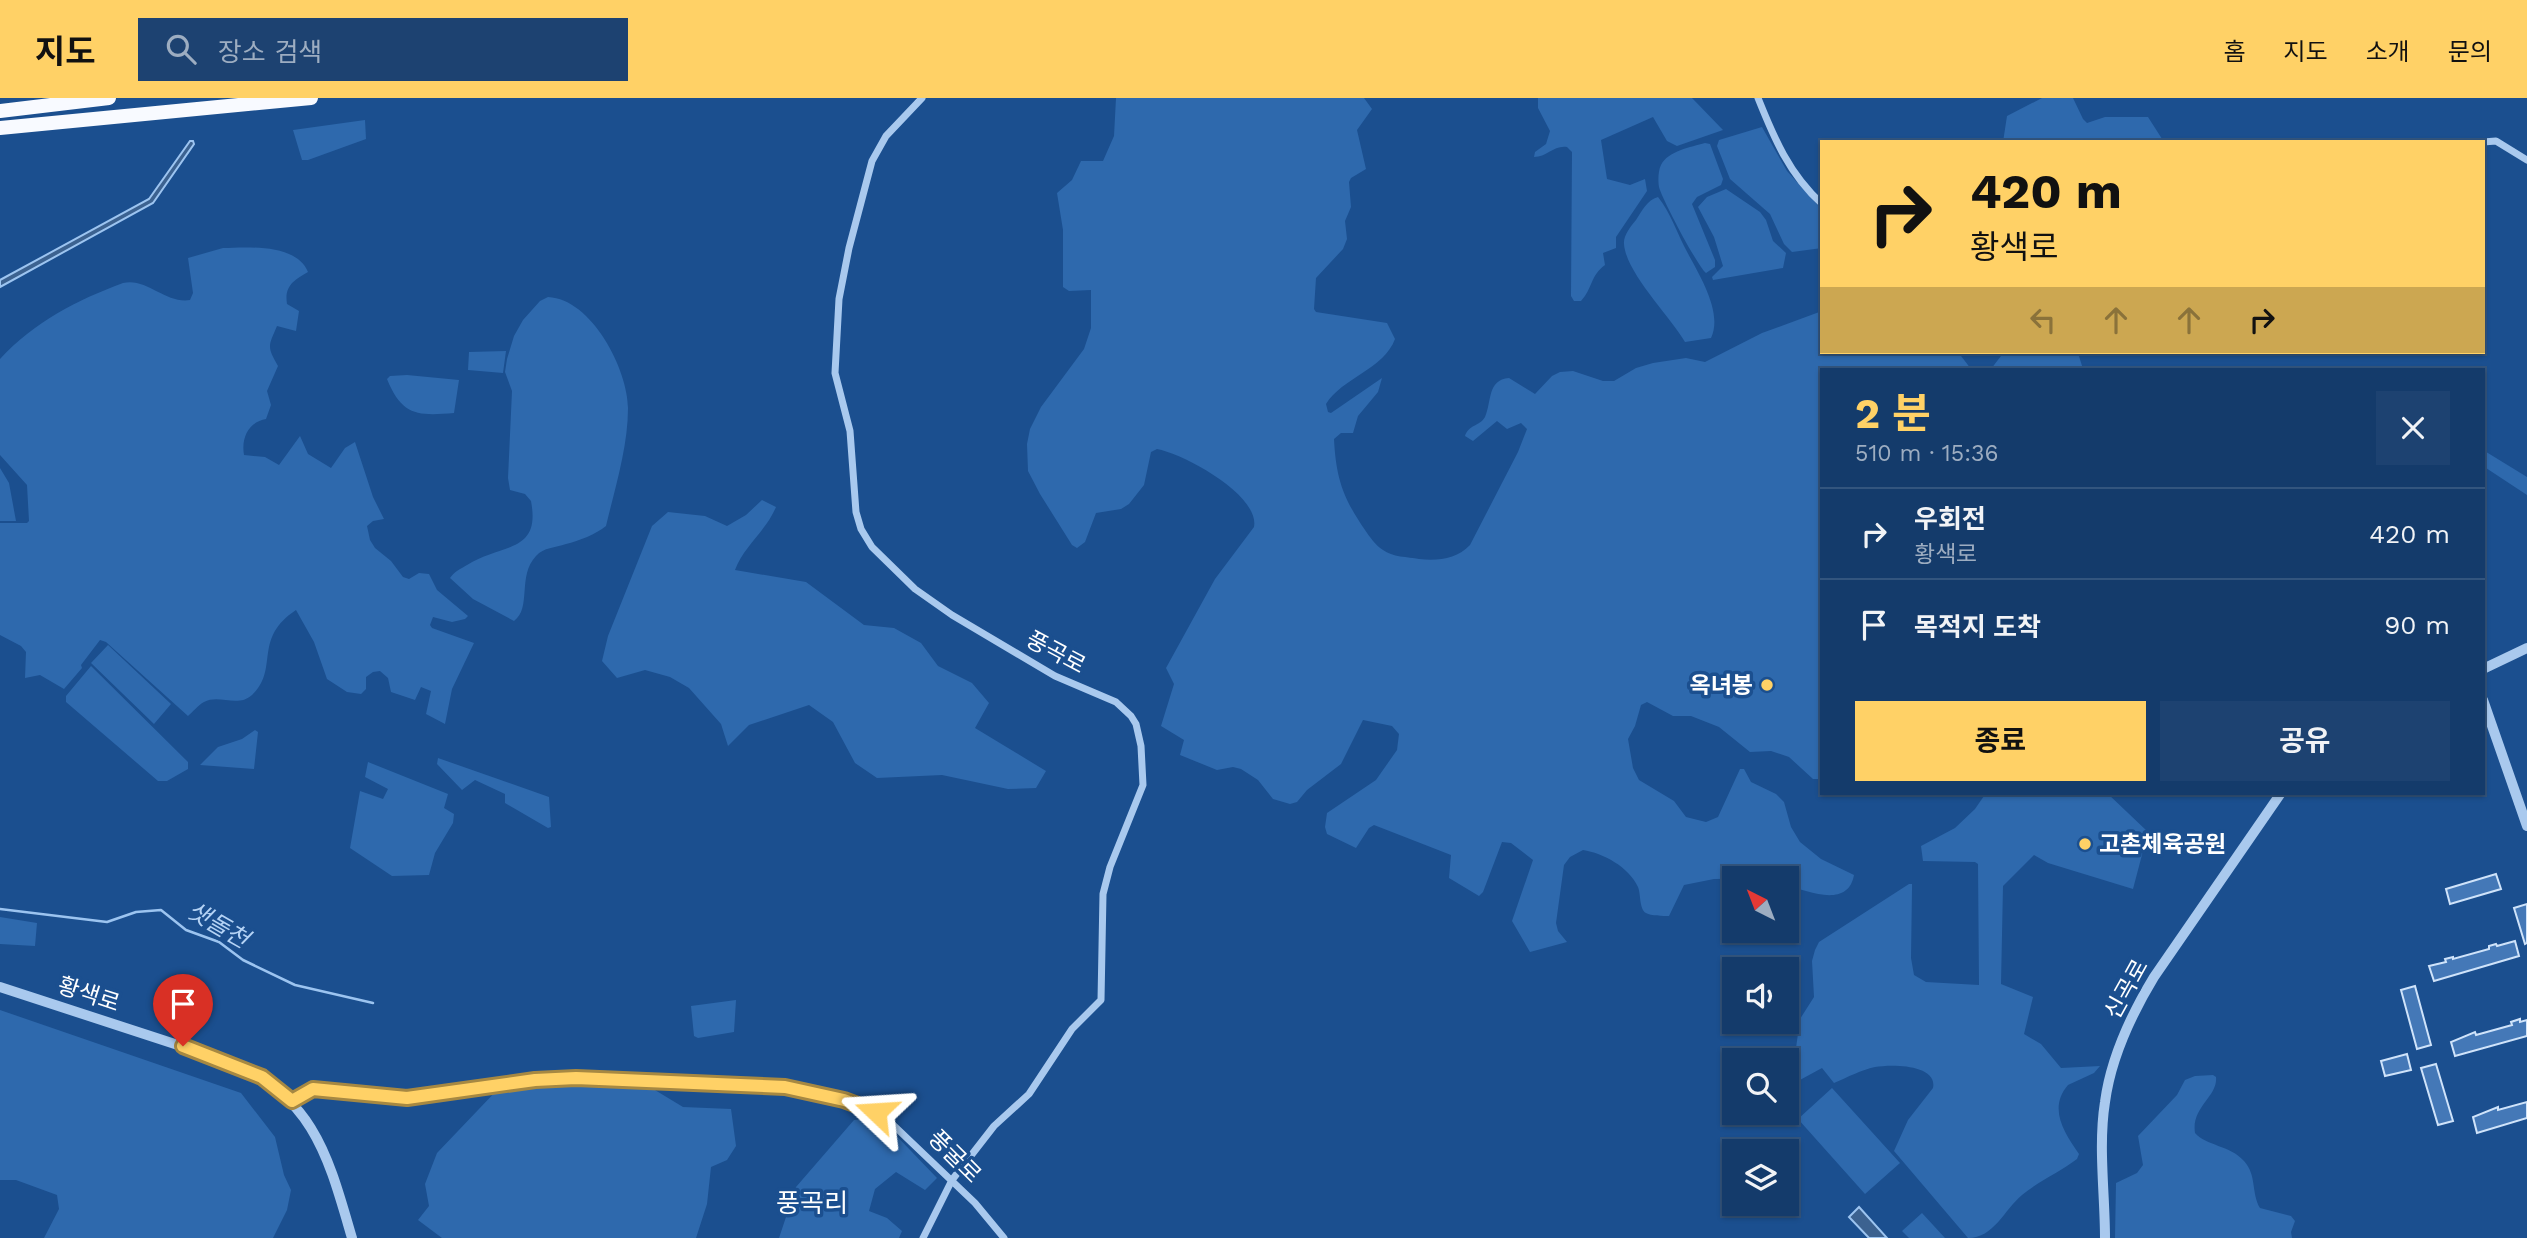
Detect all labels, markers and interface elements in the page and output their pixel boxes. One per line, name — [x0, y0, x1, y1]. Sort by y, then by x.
search box — [138, 18, 628, 81]
icon: search — [162, 30, 200, 68]
text: 지도 — [35, 32, 96, 71]
text: 장소 검색 — [218, 37, 322, 67]
text: 홈 — [2223, 38, 2245, 66]
text: 지도 — [2283, 38, 2328, 66]
text: 소개 — [2366, 38, 2410, 66]
text: 문의 — [2448, 38, 2492, 66]
text: 420 m — [1970, 162, 2122, 220]
icon: right — [1855, 168, 1946, 259]
text: 황색로 — [1970, 228, 2058, 266]
icon: left — [2024, 301, 2062, 339]
icon: ahead — [2097, 301, 2135, 339]
icon: ahead — [2170, 301, 2208, 339]
icon: right — [2243, 301, 2281, 339]
text: 2 분 — [1855, 389, 1931, 438]
button: close — [2376, 391, 2450, 465]
text: 510 m · 15:36 — [1855, 440, 1998, 467]
text: 우회전 — [1914, 504, 1986, 534]
icon: right — [1855, 515, 1893, 553]
text: 420 m — [2369, 519, 2450, 549]
text: 황색로 — [1914, 541, 1977, 568]
icon: arrive — [1855, 606, 1893, 644]
text: 90 m — [2384, 610, 2450, 640]
text: 목적지 도착 — [1914, 612, 2041, 642]
street label: 풍곡로 — [1021, 626, 1090, 679]
place label: 옥녀봉 — [1690, 672, 1753, 699]
marker: 옥녀봉 — [1759, 677, 1775, 693]
button: 종료 — [1855, 701, 2146, 781]
button: 공유 — [2160, 701, 2450, 781]
place label: 고촌체육공원 — [2099, 831, 2226, 858]
marker: 고촌체육공원 — [2077, 836, 2093, 852]
north arrow — [1722, 866, 1799, 943]
map controls — [1722, 866, 1799, 1216]
water label: 샛돌천 — [182, 896, 256, 955]
street label: 신곡로 — [2099, 955, 2154, 1024]
button: sound — [1722, 957, 1799, 1034]
street label: 황색로 — [54, 972, 123, 1017]
pin — [153, 974, 213, 1046]
icon: arrive — [164, 985, 202, 1023]
button: search — [1722, 1048, 1799, 1125]
position arrow — [839, 1075, 913, 1149]
street label: 풍굴로 — [923, 1124, 987, 1188]
button: layers — [1722, 1139, 1799, 1216]
district label: 풍곡리 — [776, 1188, 848, 1218]

